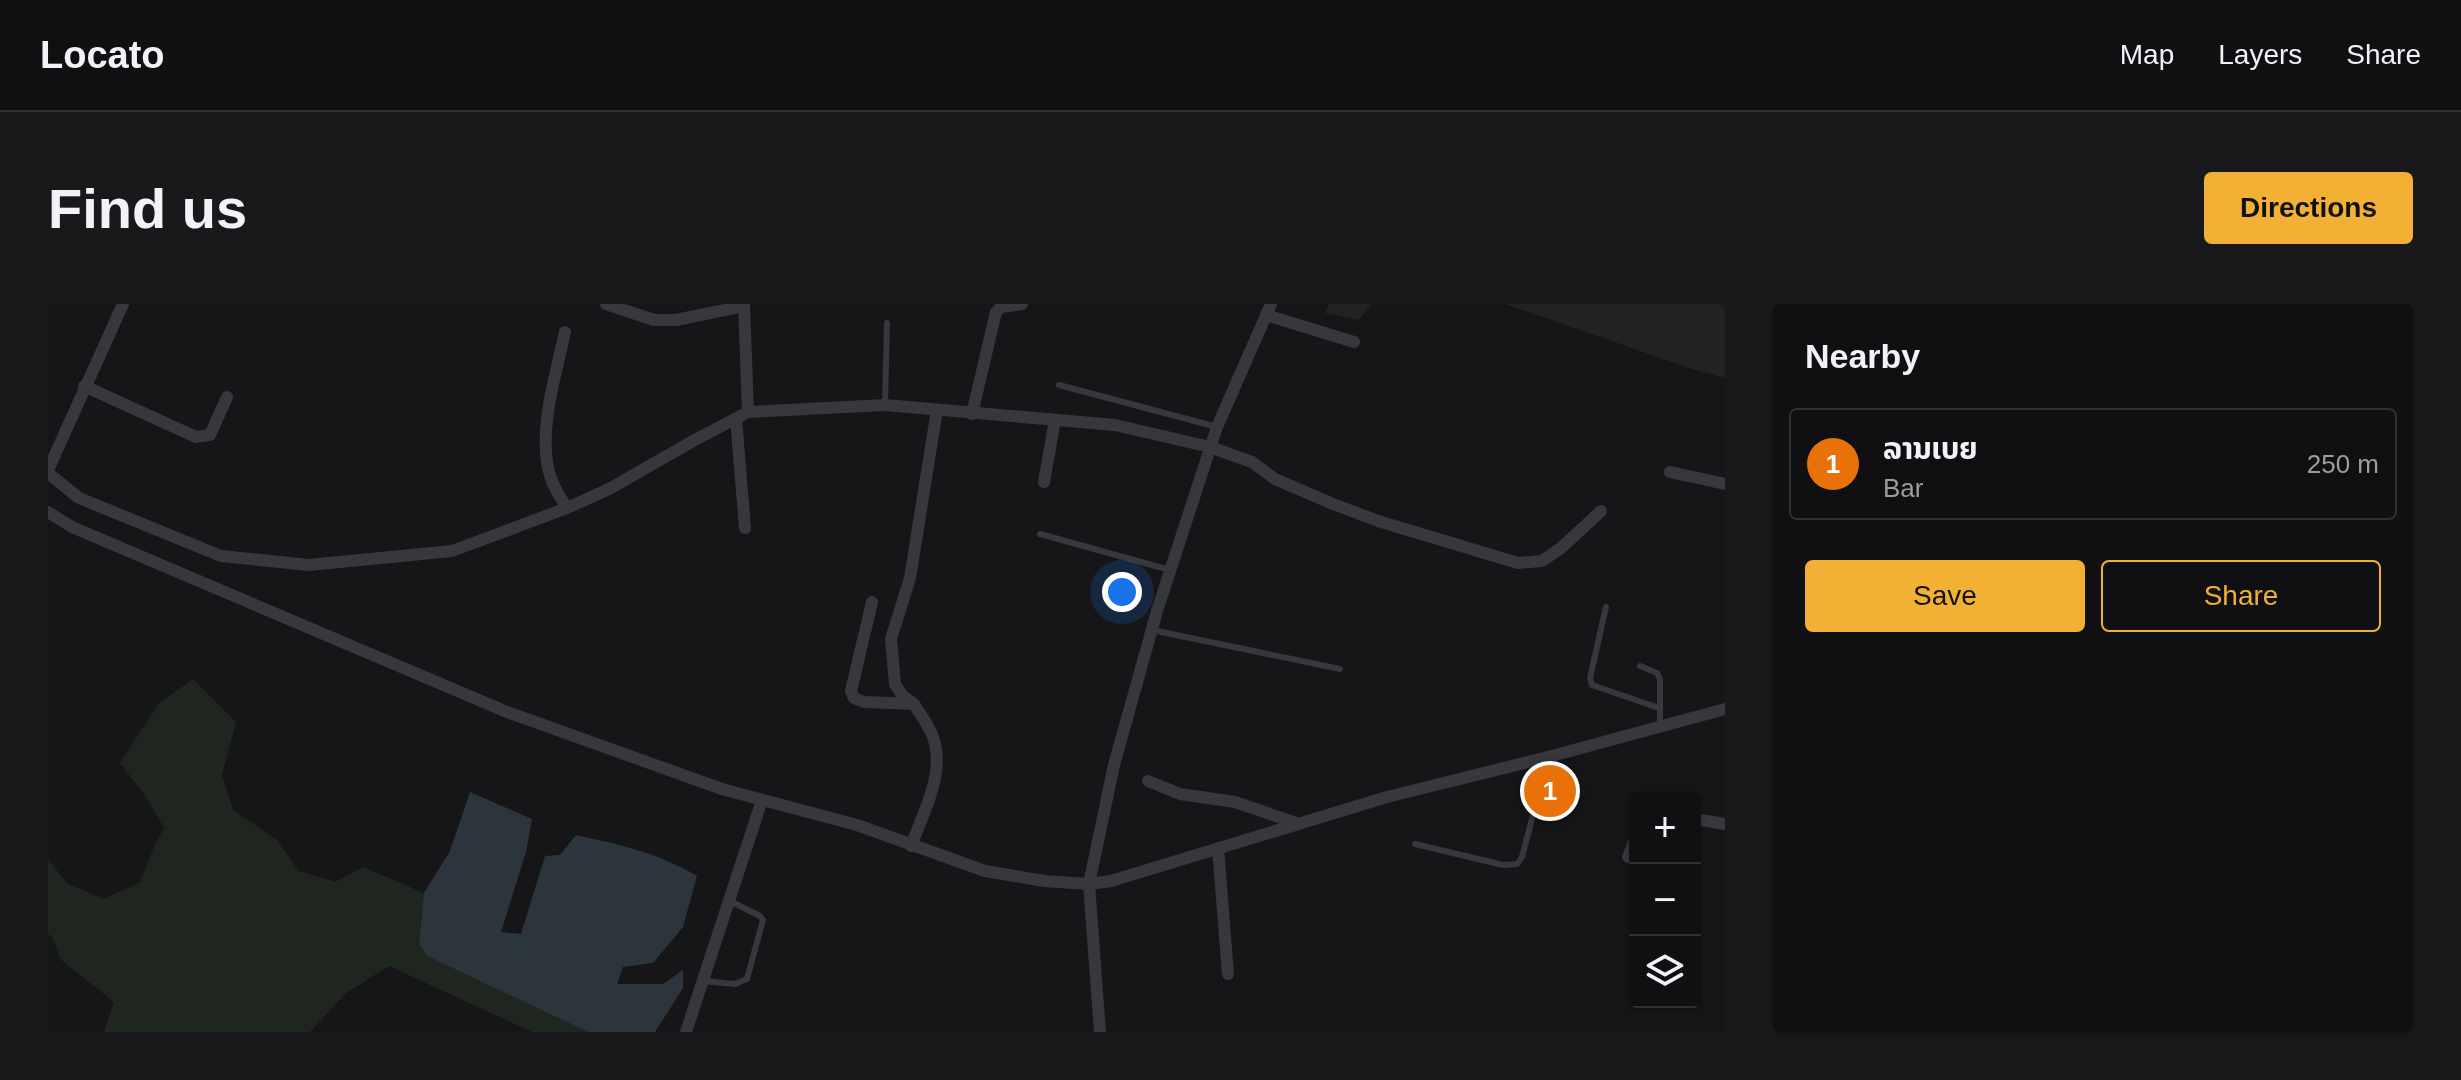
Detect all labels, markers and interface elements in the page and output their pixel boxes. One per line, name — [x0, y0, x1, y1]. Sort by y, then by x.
text: Locato — [40, 34, 165, 76]
text: Map — [2120, 39, 2174, 70]
text: Layers — [2218, 39, 2302, 70]
text: Share — [2346, 39, 2421, 70]
button: Directions — [2204, 172, 2413, 244]
text: Find us — [48, 177, 247, 240]
text: Nearby — [1805, 337, 1920, 375]
text: ລານເບຍ — [1883, 432, 1977, 465]
text: 1 — [1826, 449, 1840, 479]
text: 250 m — [2307, 449, 2379, 479]
text: Bar — [1883, 473, 1923, 503]
button: Save — [1805, 560, 2085, 632]
button: Share — [2101, 560, 2381, 632]
your location — [1102, 572, 1142, 612]
pin: 1 — [1524, 761, 1576, 821]
map controls — [1629, 792, 1701, 1008]
button: + — [1629, 792, 1701, 864]
button: − — [1629, 864, 1701, 936]
button: layers — [1629, 936, 1701, 1008]

